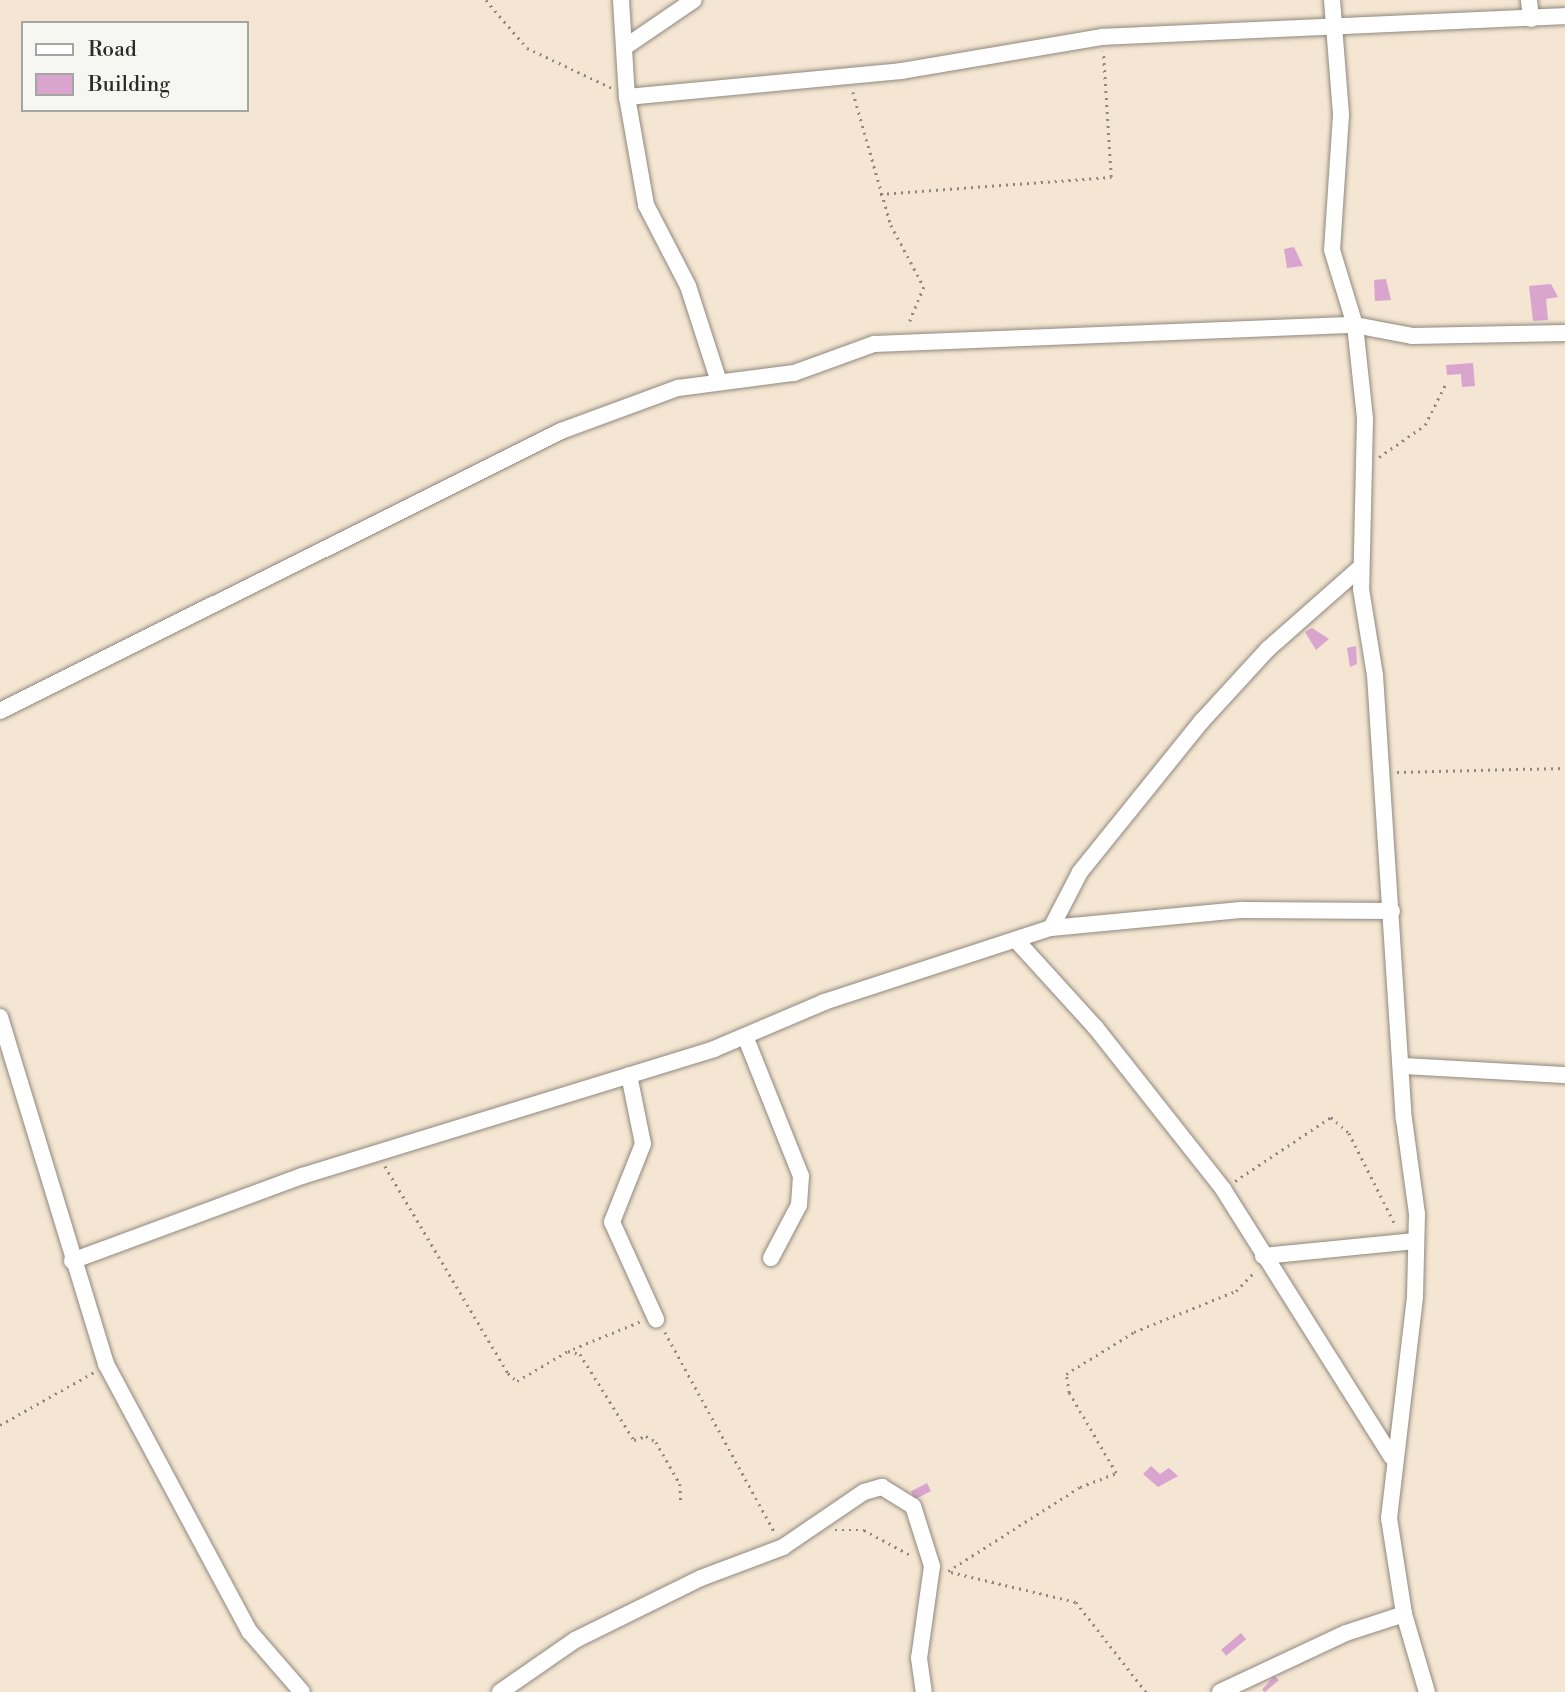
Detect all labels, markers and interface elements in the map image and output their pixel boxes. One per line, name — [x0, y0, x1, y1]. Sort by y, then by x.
legend — [21, 21, 248, 112]
text: Road — [88, 37, 137, 63]
text: Building — [88, 72, 170, 98]

